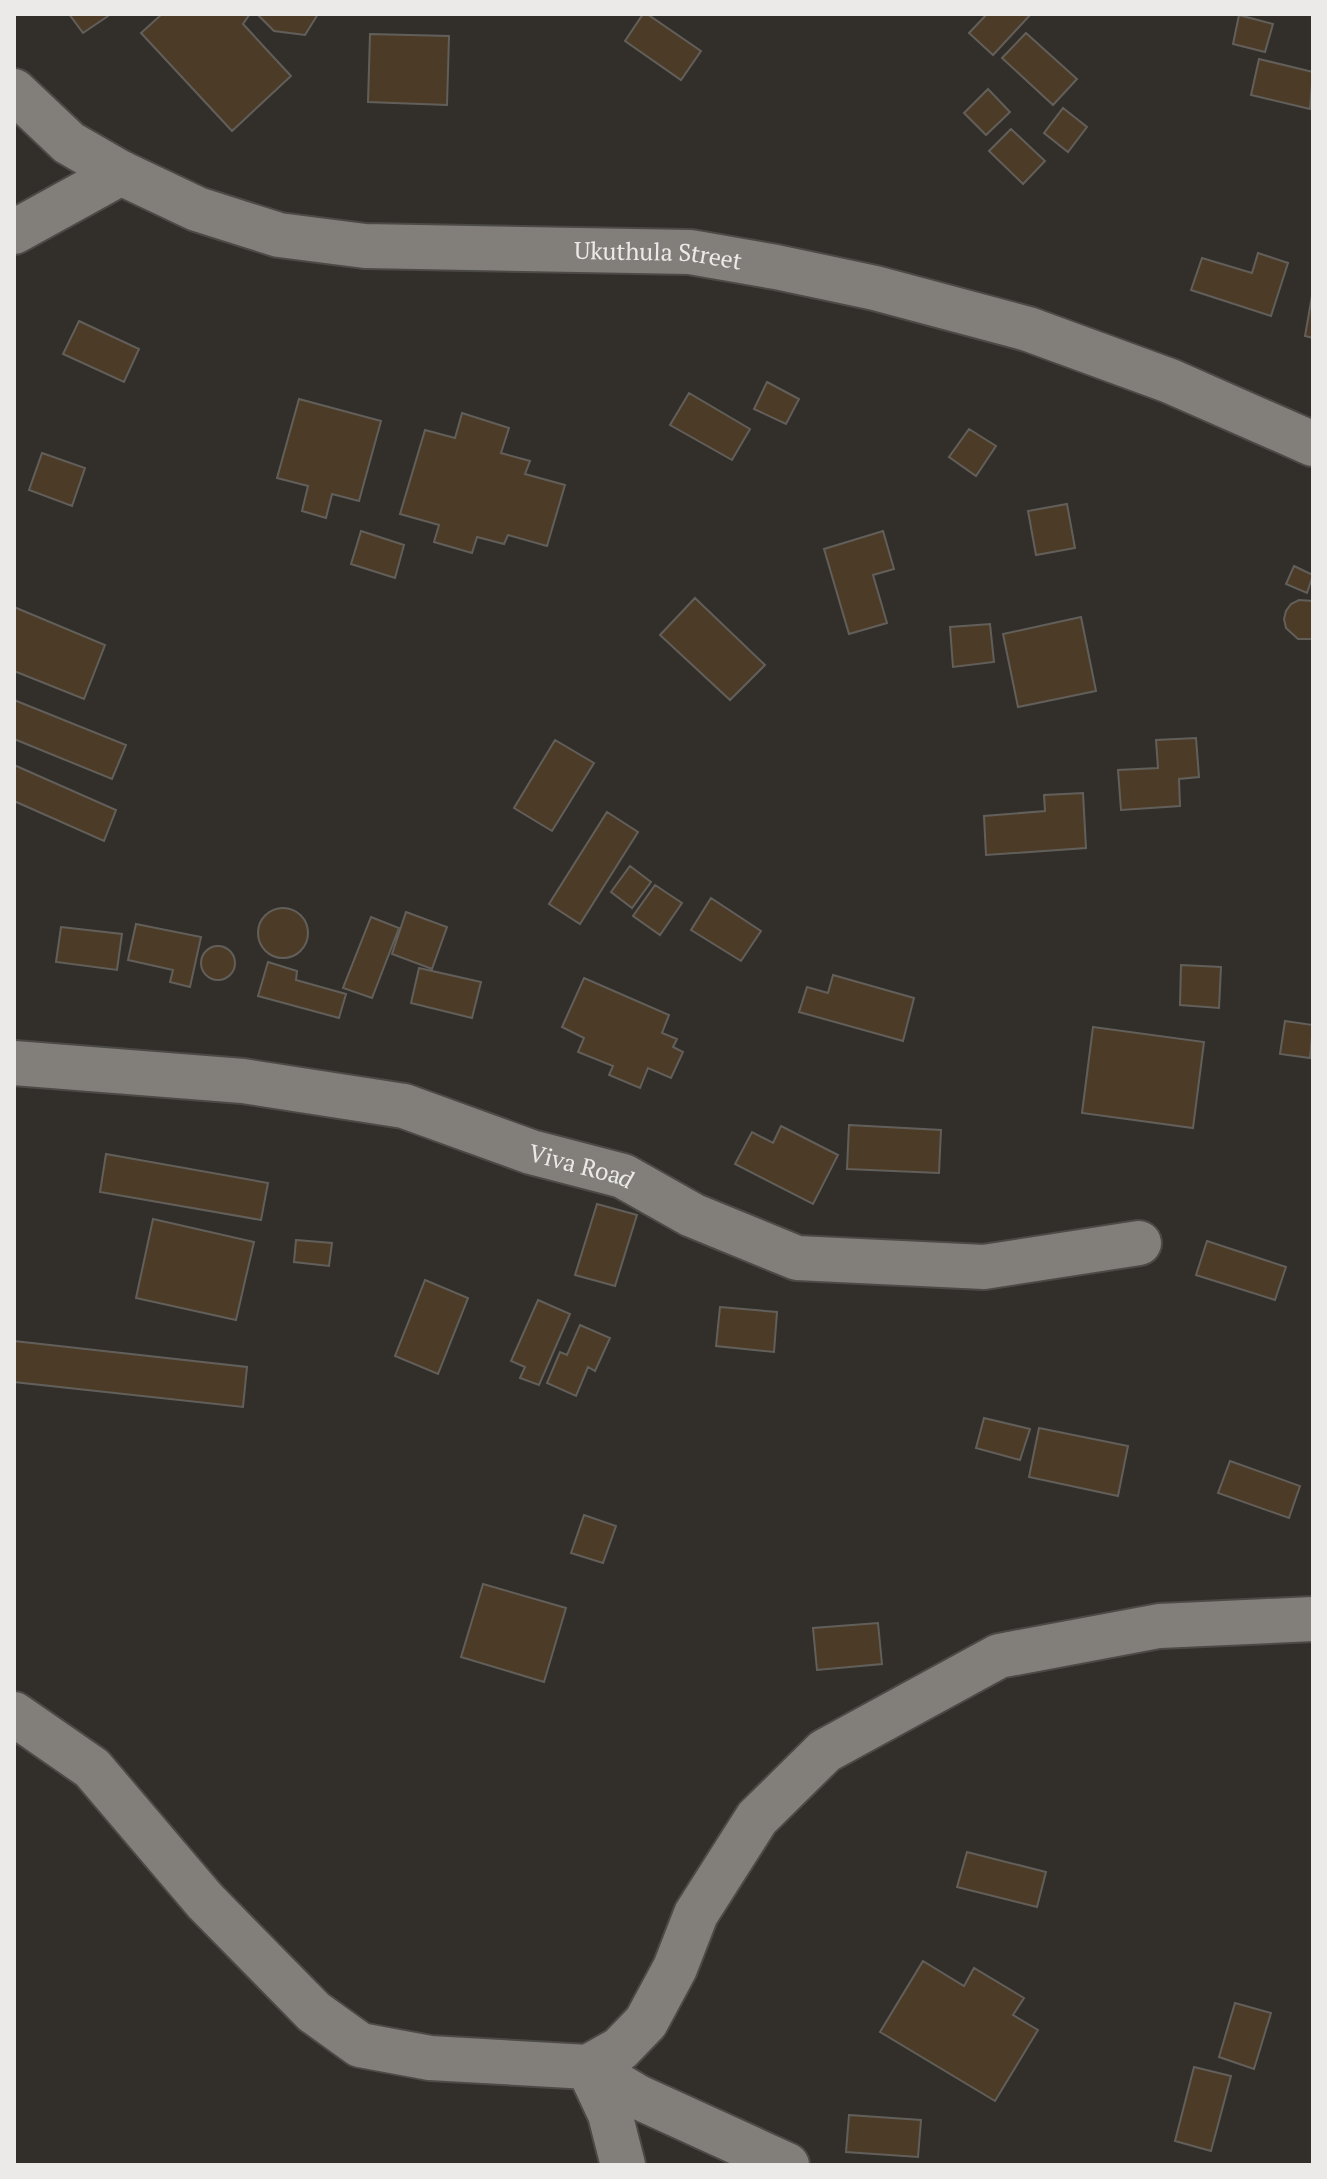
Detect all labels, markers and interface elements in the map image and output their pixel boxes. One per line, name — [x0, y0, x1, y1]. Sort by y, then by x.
street label: Ukuthula Street — [574, 234, 745, 277]
street label: Viva Road — [526, 1136, 640, 1195]

